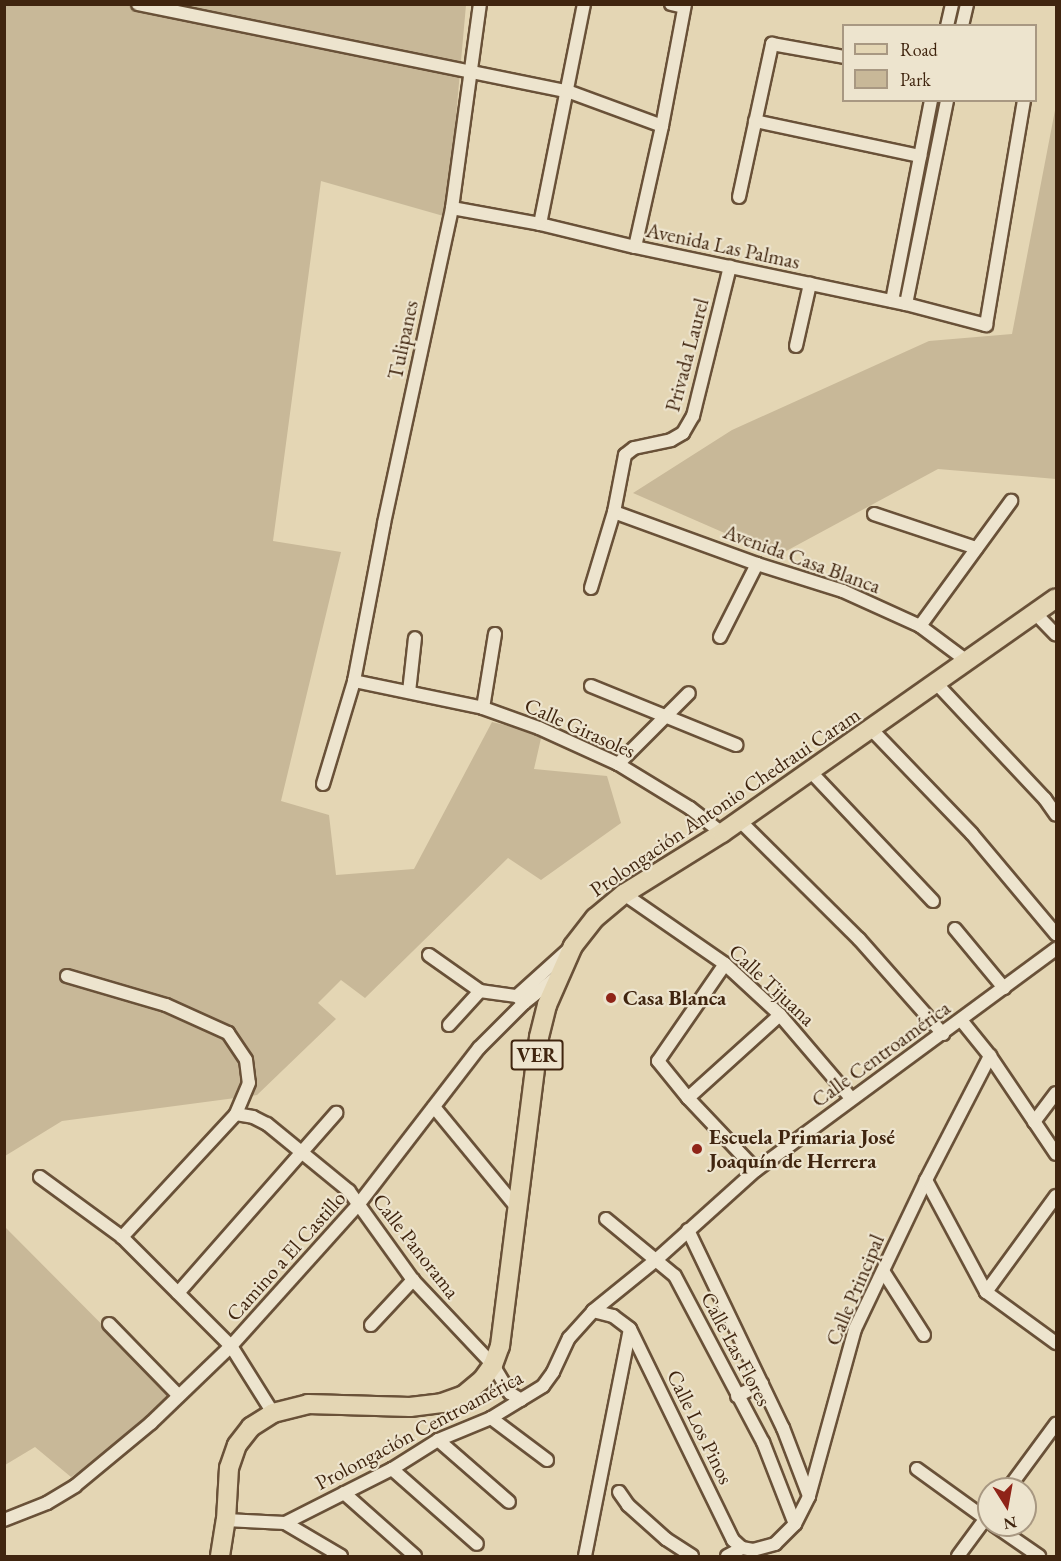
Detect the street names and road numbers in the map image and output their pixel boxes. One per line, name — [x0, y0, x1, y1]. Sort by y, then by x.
street label: Avenida Las Palmas — [644, 217, 802, 275]
street label: Privada Laurel — [660, 296, 714, 414]
street label: Tulipanes — [382, 298, 424, 382]
street label: Avenida Casa Blanca — [720, 519, 884, 599]
street label: Calle Girasoles — [521, 692, 639, 764]
street label: Prolongación Antonio Chedraui Caram — [585, 702, 865, 902]
street label: Calle Tijuana — [724, 939, 820, 1031]
street label: Calle Centroamérica — [807, 995, 955, 1113]
road number: VER — [510, 1038, 564, 1072]
street label: Camino a El Castillo — [221, 1186, 351, 1326]
street label: Calle Panorama — [367, 1188, 465, 1304]
street label: Calle Principal — [820, 1231, 890, 1349]
street label: Calle Las Flores — [695, 1288, 777, 1410]
street label: Prolongación Centroamérica — [311, 1365, 527, 1495]
street label: Calle Los Pinos — [661, 1366, 739, 1488]

